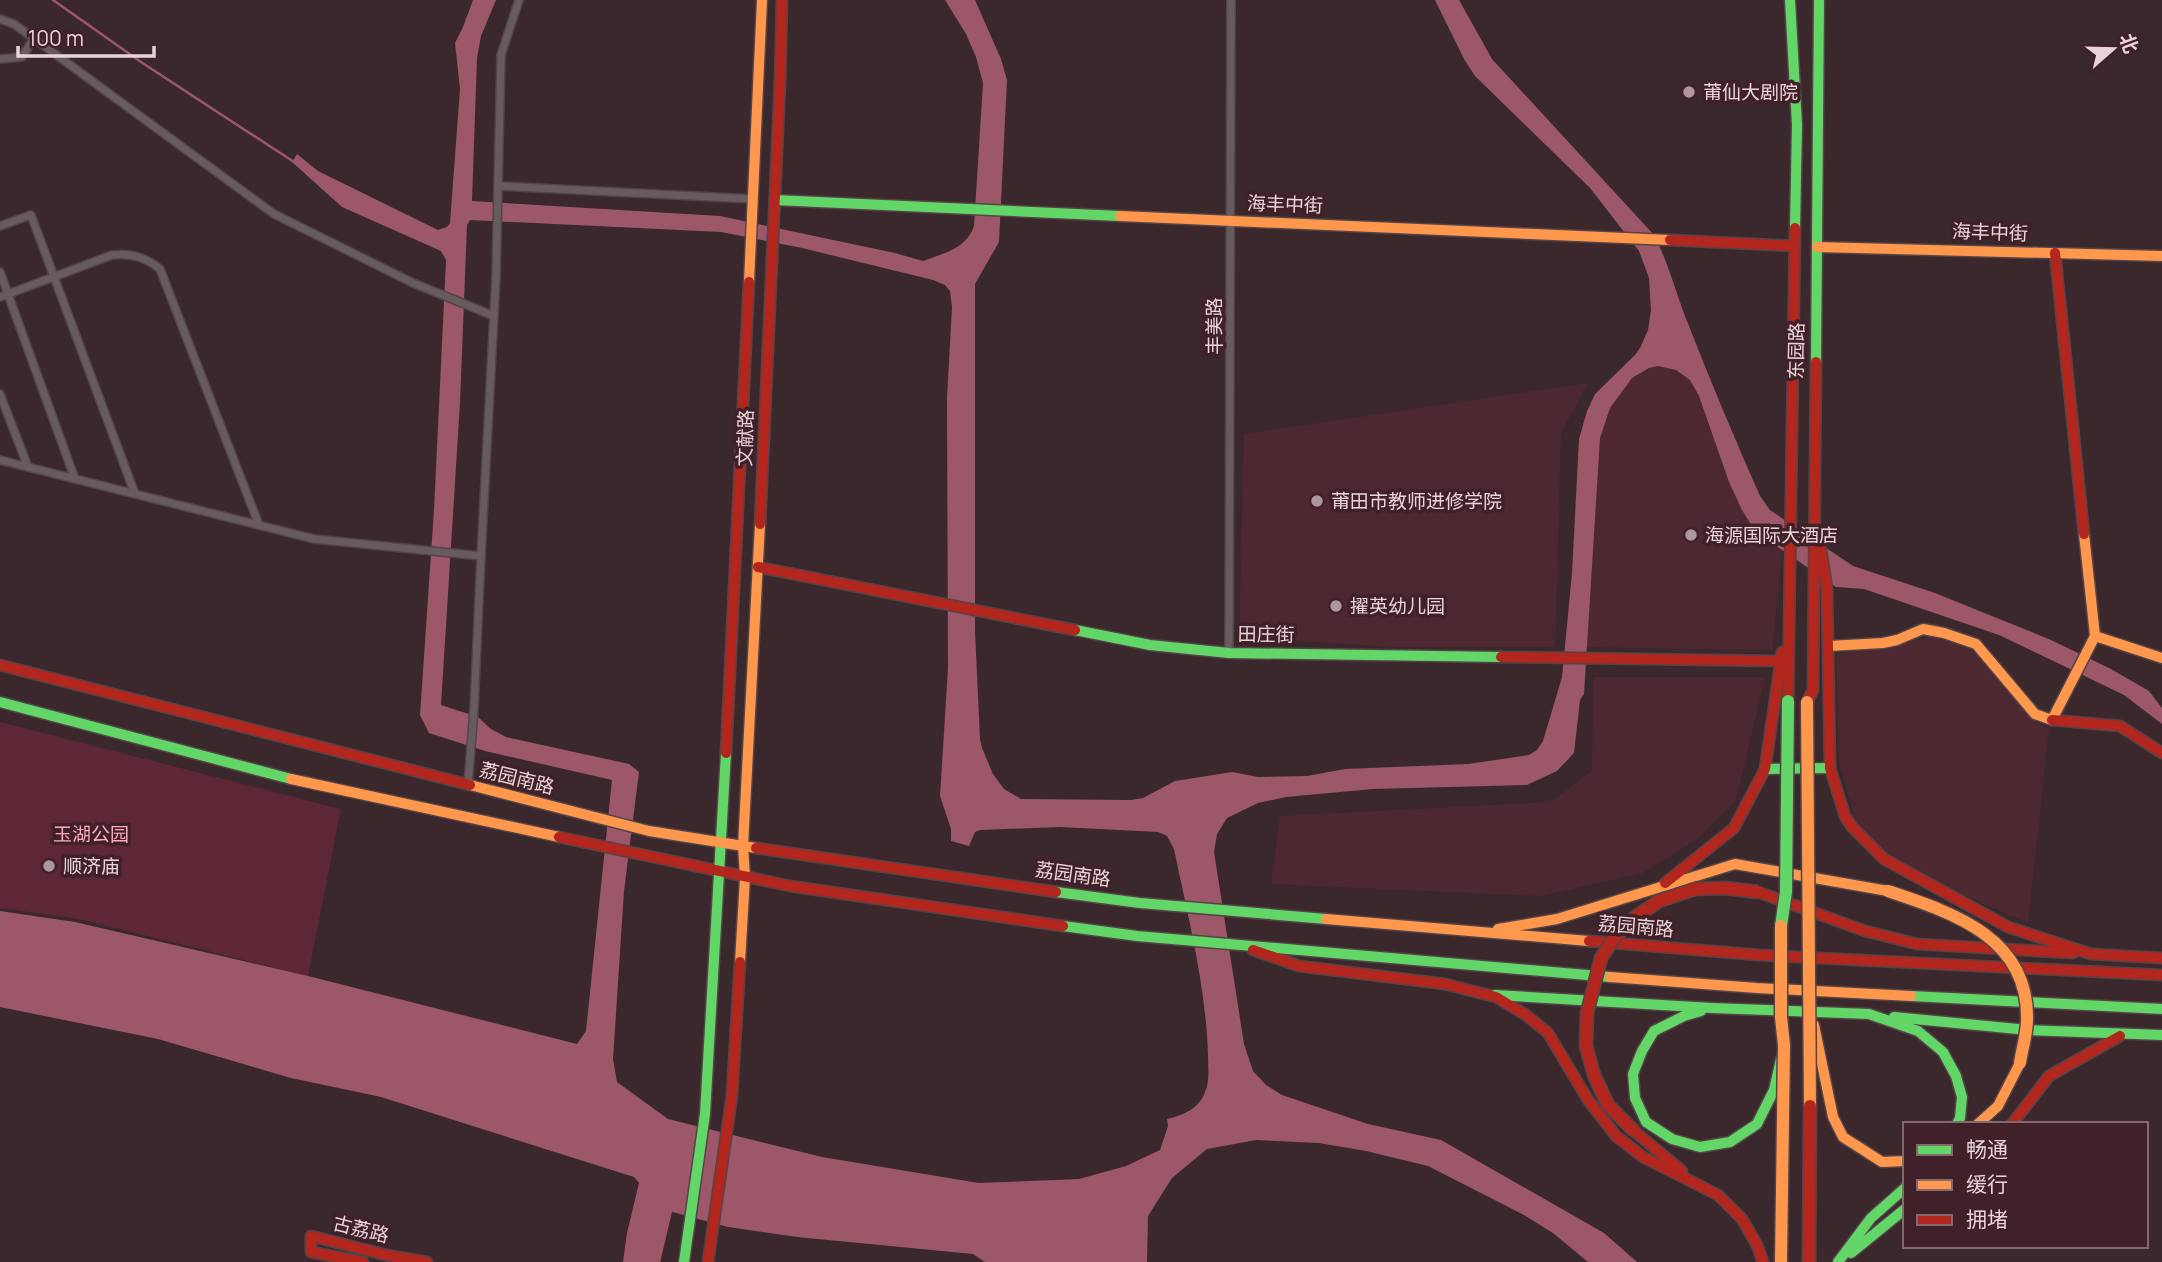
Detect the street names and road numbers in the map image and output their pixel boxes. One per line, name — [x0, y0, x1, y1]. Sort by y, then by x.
street label: 海丰中街 — [1247, 190, 1323, 218]
street label: 海丰中街 — [1952, 218, 2028, 246]
street label: 丰美路 — [1201, 297, 1227, 355]
street label: 东园路 — [1783, 322, 1809, 380]
street label: 文献路 — [731, 409, 759, 467]
street label: 田庄街 — [1237, 621, 1295, 647]
street label: 荔园南路 — [477, 756, 557, 800]
street label: 荔园南路 — [1034, 856, 1112, 892]
street label: 荔园南路 — [1597, 910, 1675, 942]
street label: 古荔路 — [330, 1209, 392, 1249]

